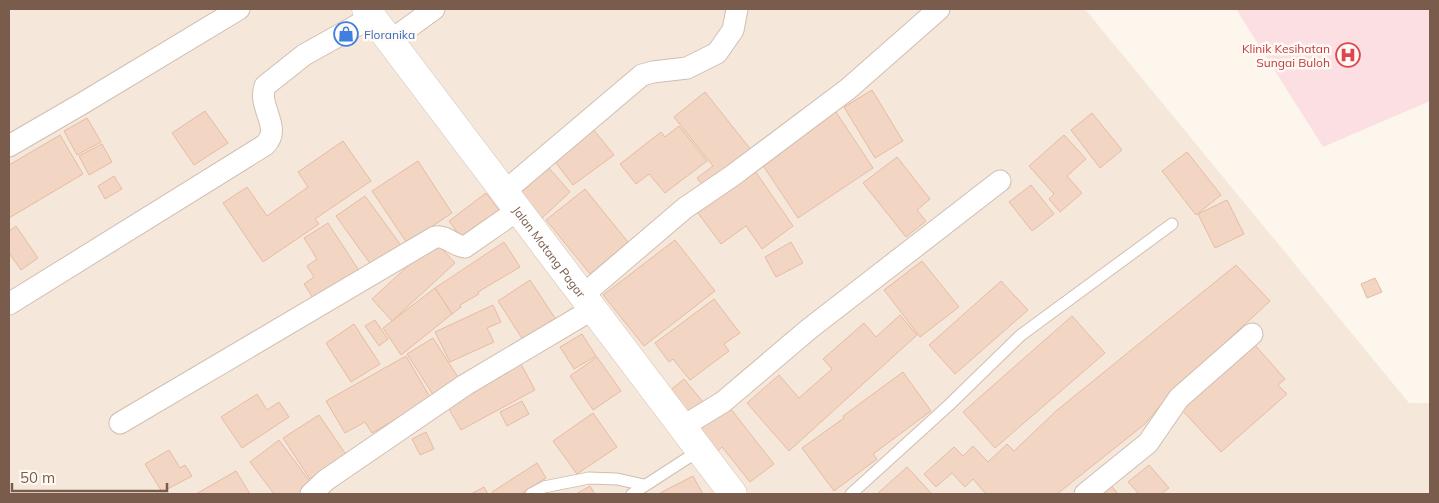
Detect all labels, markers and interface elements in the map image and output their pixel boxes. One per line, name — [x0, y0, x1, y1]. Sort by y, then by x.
shop icon: Floranika — [333, 21, 359, 47]
place label: Floranika — [364, 27, 415, 42]
place label: Klinik Kesihatan Sungai Buloh — [1242, 41, 1330, 70]
hospital icon: Klinik Kesihatan Sungai Buloh — [1335, 42, 1361, 68]
street label: Jalan Matang Pagar — [510, 203, 589, 301]
scale bar — [12, 460, 168, 492]
text: 50 m — [20, 468, 55, 487]

